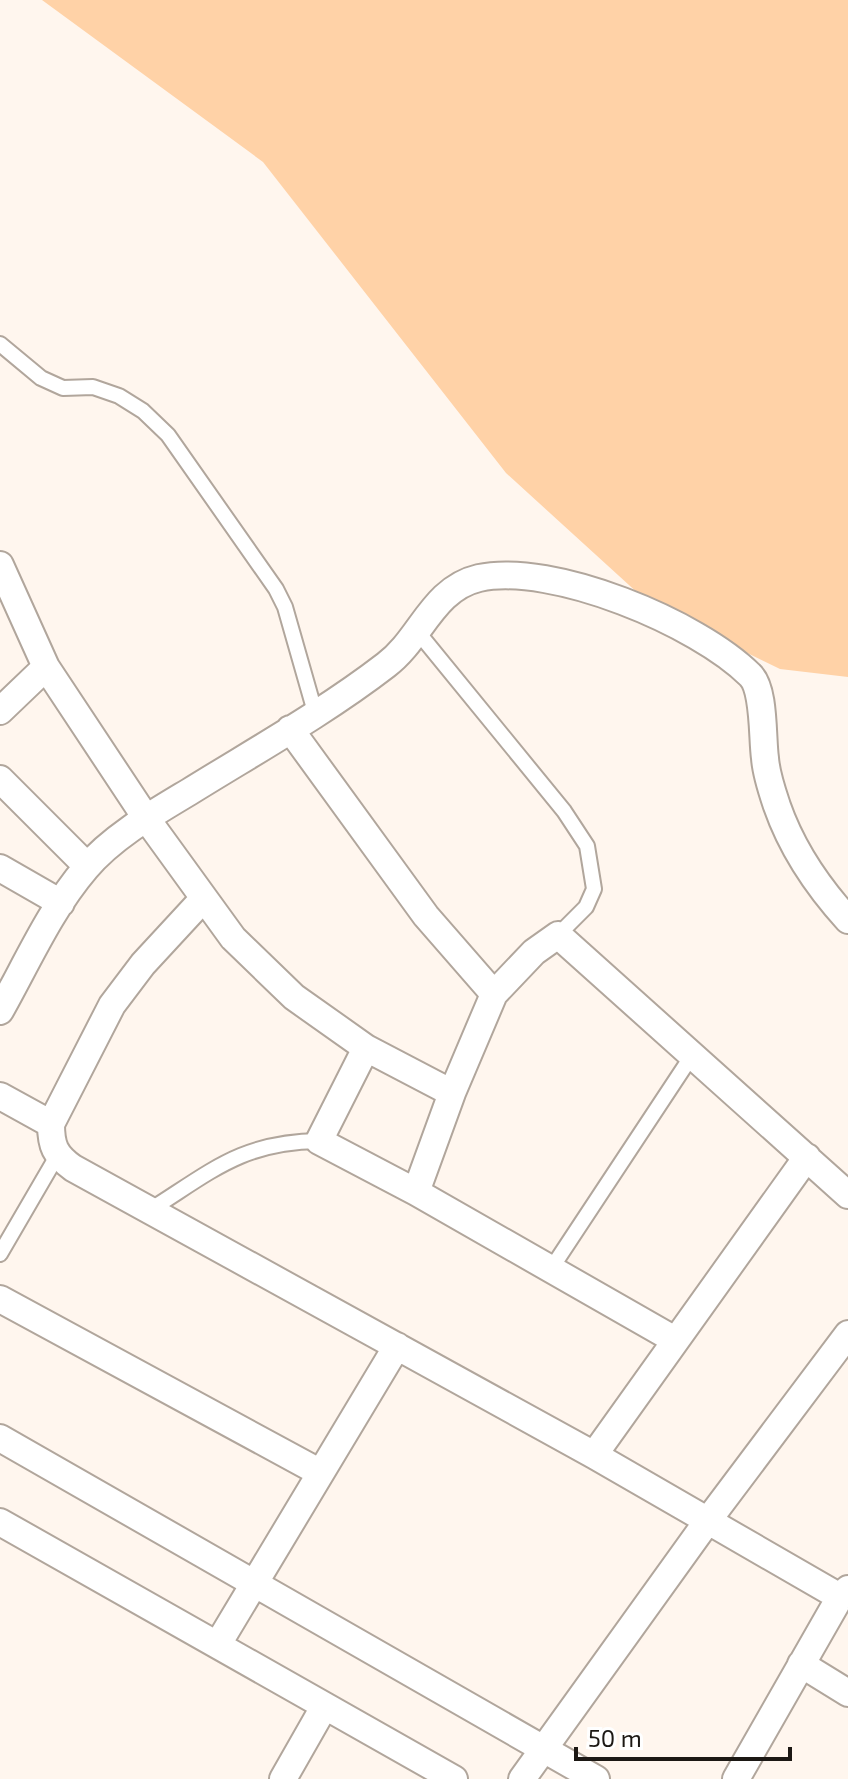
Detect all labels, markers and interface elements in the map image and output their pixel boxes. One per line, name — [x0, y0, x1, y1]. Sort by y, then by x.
scale bar — [576, 1711, 790, 1761]
text: 50 m — [588, 1723, 642, 1752]

